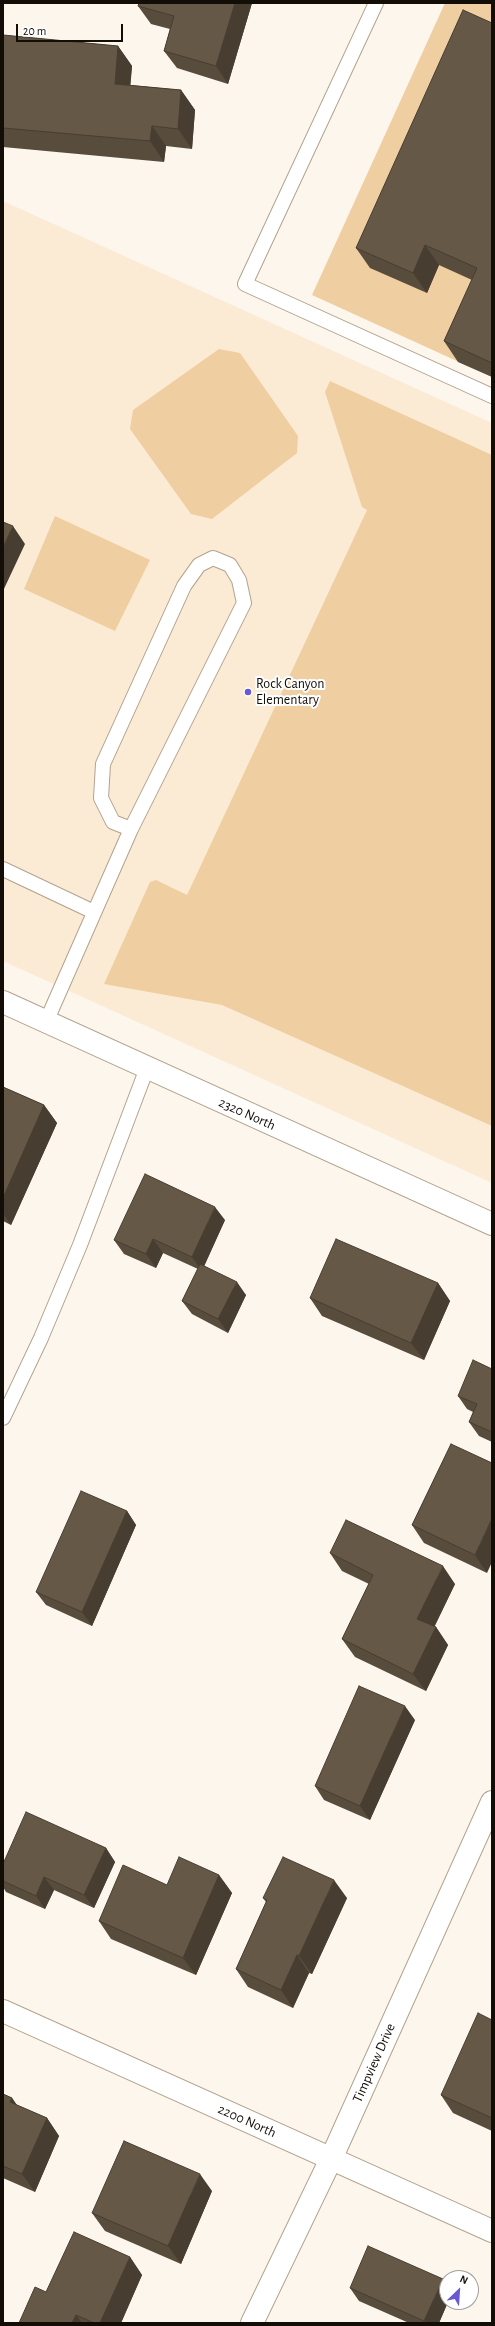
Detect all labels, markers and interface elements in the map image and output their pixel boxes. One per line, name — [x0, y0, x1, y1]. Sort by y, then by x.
scale bar — [18, 16, 125, 42]
text: 20 m — [23, 25, 46, 37]
place label: Rock Canyon Elementary — [256, 676, 325, 708]
marker: Rock Canyon Elementary — [243, 687, 253, 697]
street label: 2320 North — [216, 1094, 278, 1134]
street label: Timpview Drive — [349, 2021, 399, 2105]
street label: 2200 North — [215, 2101, 279, 2141]
north arrow — [439, 2270, 479, 2310]
text: N — [458, 2273, 470, 2286]

